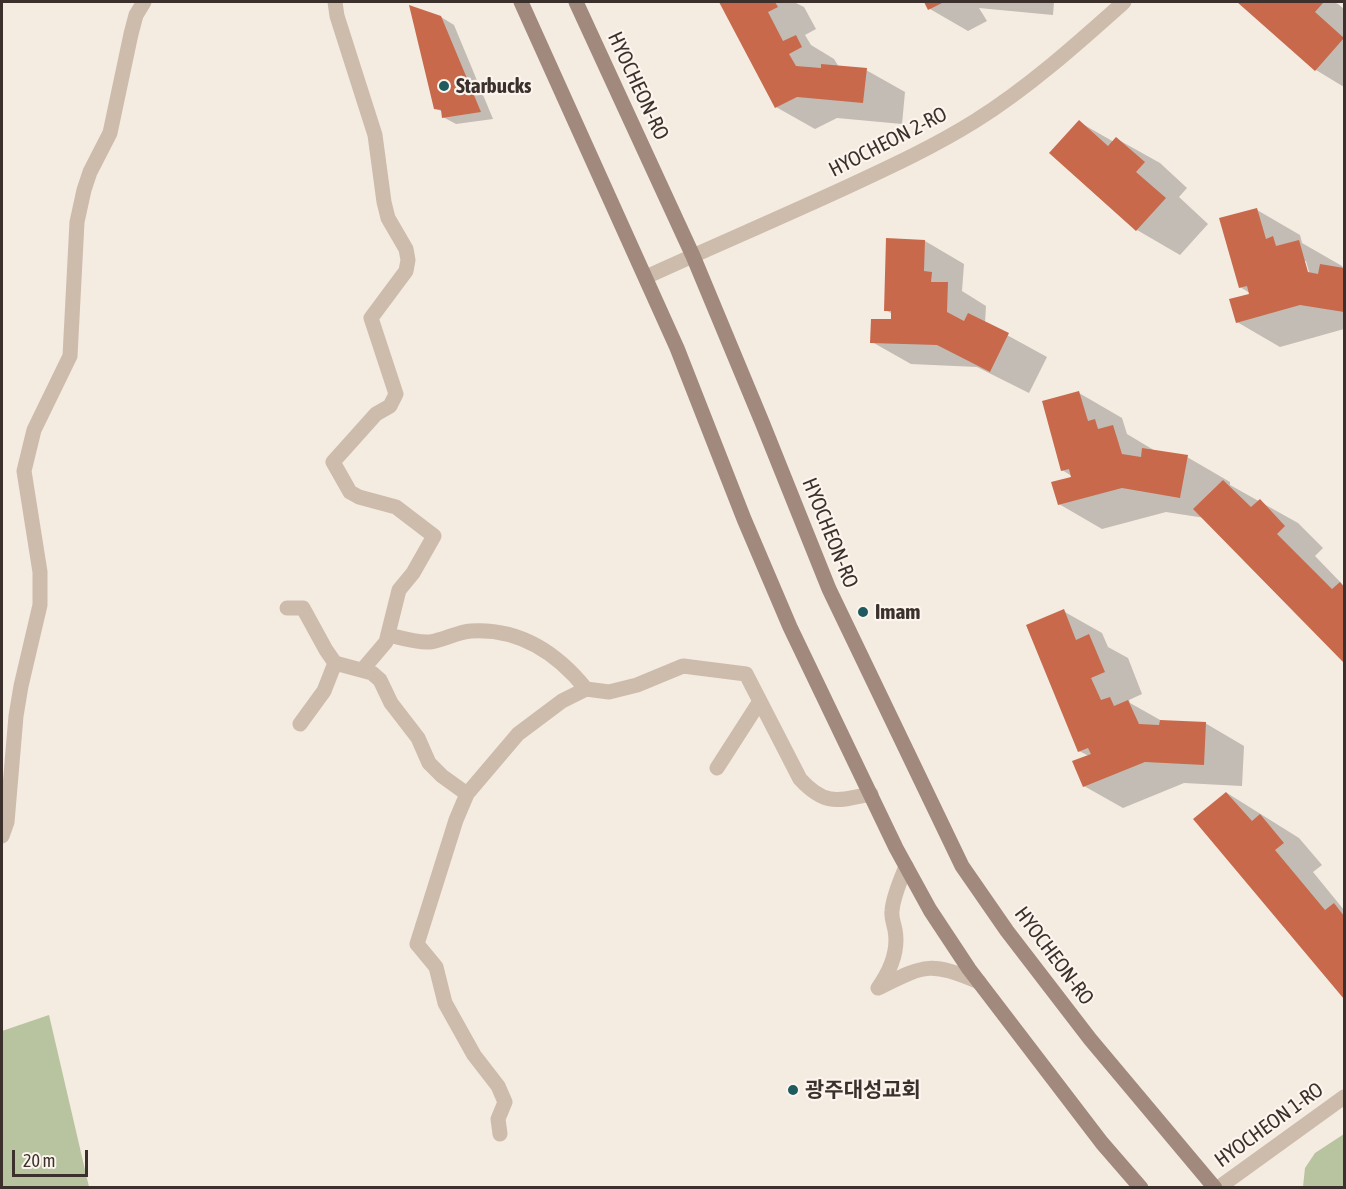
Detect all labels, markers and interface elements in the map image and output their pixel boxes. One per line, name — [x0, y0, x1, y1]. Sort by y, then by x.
street label: HYOCHEON-RO — [602, 28, 674, 144]
place label: Starbucks — [456, 73, 531, 99]
marker: Starbucks — [437, 79, 451, 93]
street label: HYOCHEON 2-RO — [825, 101, 951, 183]
street label: HYOCHEON-RO — [797, 474, 863, 592]
place label: Imam — [875, 599, 920, 625]
marker: Imam — [856, 605, 870, 619]
street label: HYOCHEON-RO — [1009, 902, 1099, 1010]
place label: 광주대성교회 — [805, 1077, 921, 1103]
street label: HYOCHEON 1-RO — [1210, 1077, 1328, 1173]
marker: 광주대성교회 — [786, 1083, 800, 1097]
scale bar — [15, 1138, 92, 1176]
text: 20 m — [23, 1150, 55, 1171]

